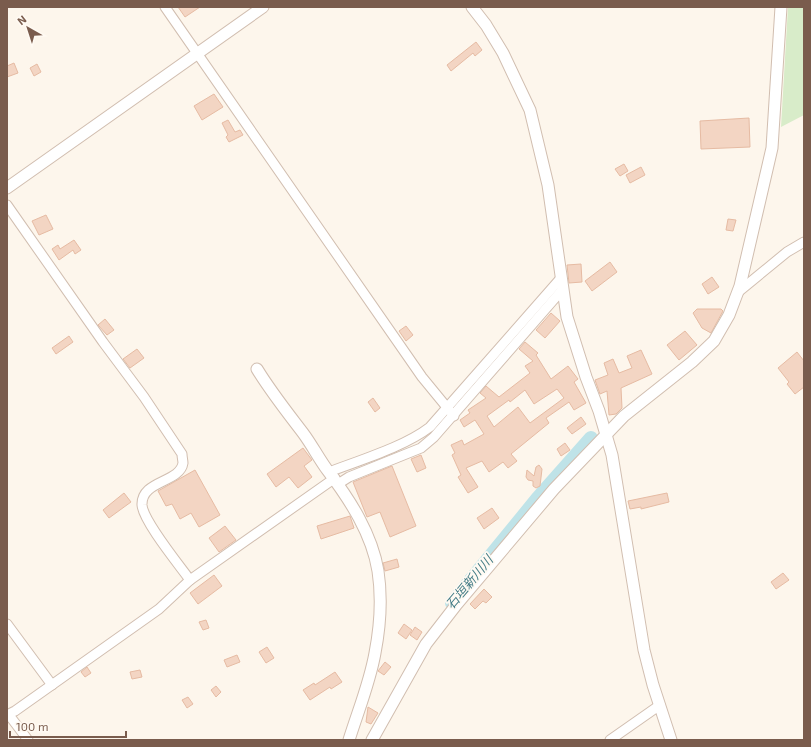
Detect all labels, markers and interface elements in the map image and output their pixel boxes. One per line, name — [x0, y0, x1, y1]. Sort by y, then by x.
north arrow — [8, 8, 48, 48]
text: N — [14, 12, 29, 27]
water label: 石垣新川川 — [442, 550, 497, 612]
scale bar — [10, 713, 126, 739]
text: 100 m — [16, 719, 48, 733]

